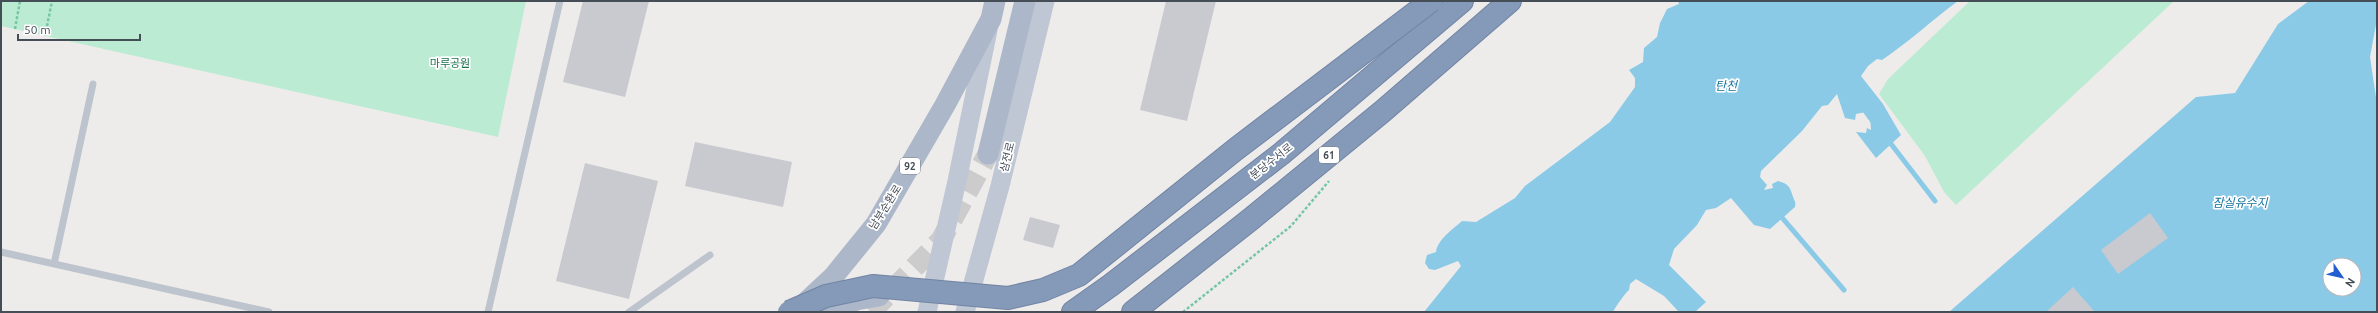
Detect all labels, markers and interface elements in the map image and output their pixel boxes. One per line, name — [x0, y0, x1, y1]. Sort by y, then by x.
scale bar — [18, 16, 140, 42]
text: 50 m — [24, 23, 51, 36]
park label: 마루공원 — [430, 57, 470, 69]
water label: 탄천 — [1715, 79, 1739, 92]
street label: 삼전로 — [998, 141, 1016, 173]
street label: 분당수서로 — [1247, 141, 1295, 181]
road number: 61 — [1319, 147, 1339, 163]
road number: 92 — [900, 158, 920, 174]
street label: 남부순환로 — [867, 182, 903, 232]
water label: 잠실유수지 — [2212, 196, 2269, 209]
north arrow — [2322, 257, 2362, 297]
text: N — [2343, 276, 2358, 289]

